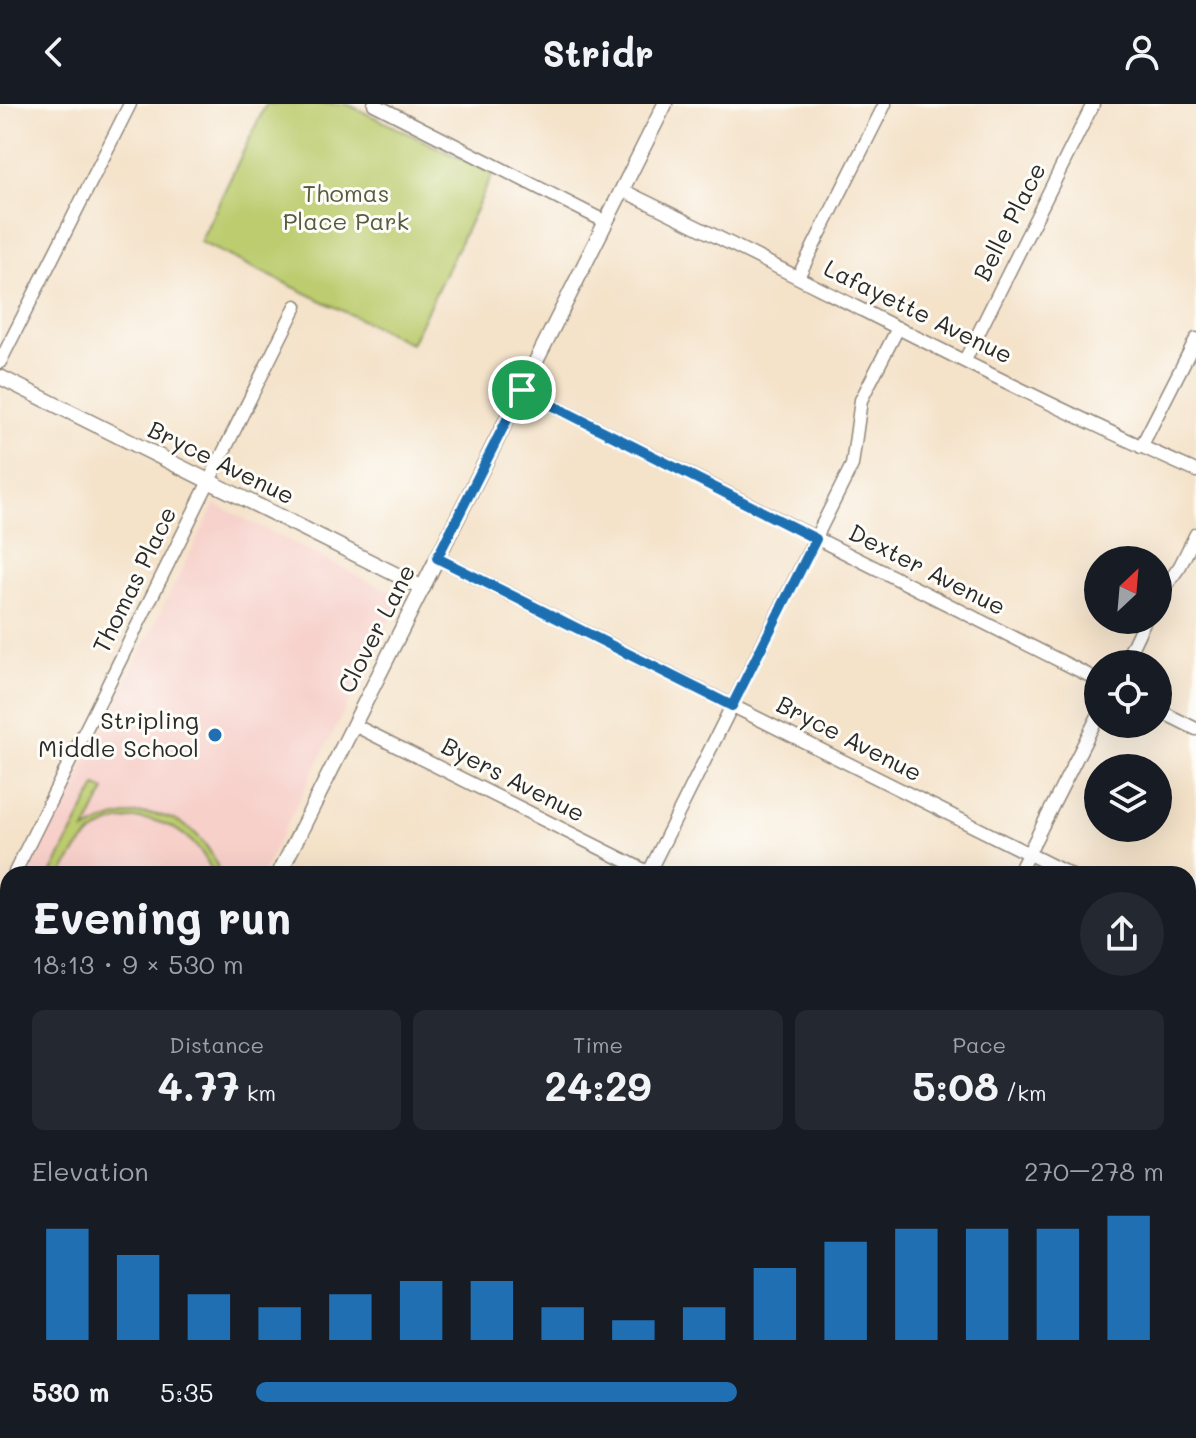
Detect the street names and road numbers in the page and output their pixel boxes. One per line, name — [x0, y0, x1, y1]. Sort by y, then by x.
street label: Belle Place — [966, 157, 1052, 286]
street label: Lafayette Avenue — [819, 252, 1018, 370]
street label: Bryce Avenue — [143, 413, 300, 510]
street label: Thomas Place — [85, 501, 182, 658]
street label: Dexter Avenue — [844, 516, 1011, 621]
street label: Clover Lane — [330, 559, 421, 698]
street label: Bryce Avenue — [772, 688, 928, 788]
street label: Byers Avenue — [437, 729, 591, 828]

